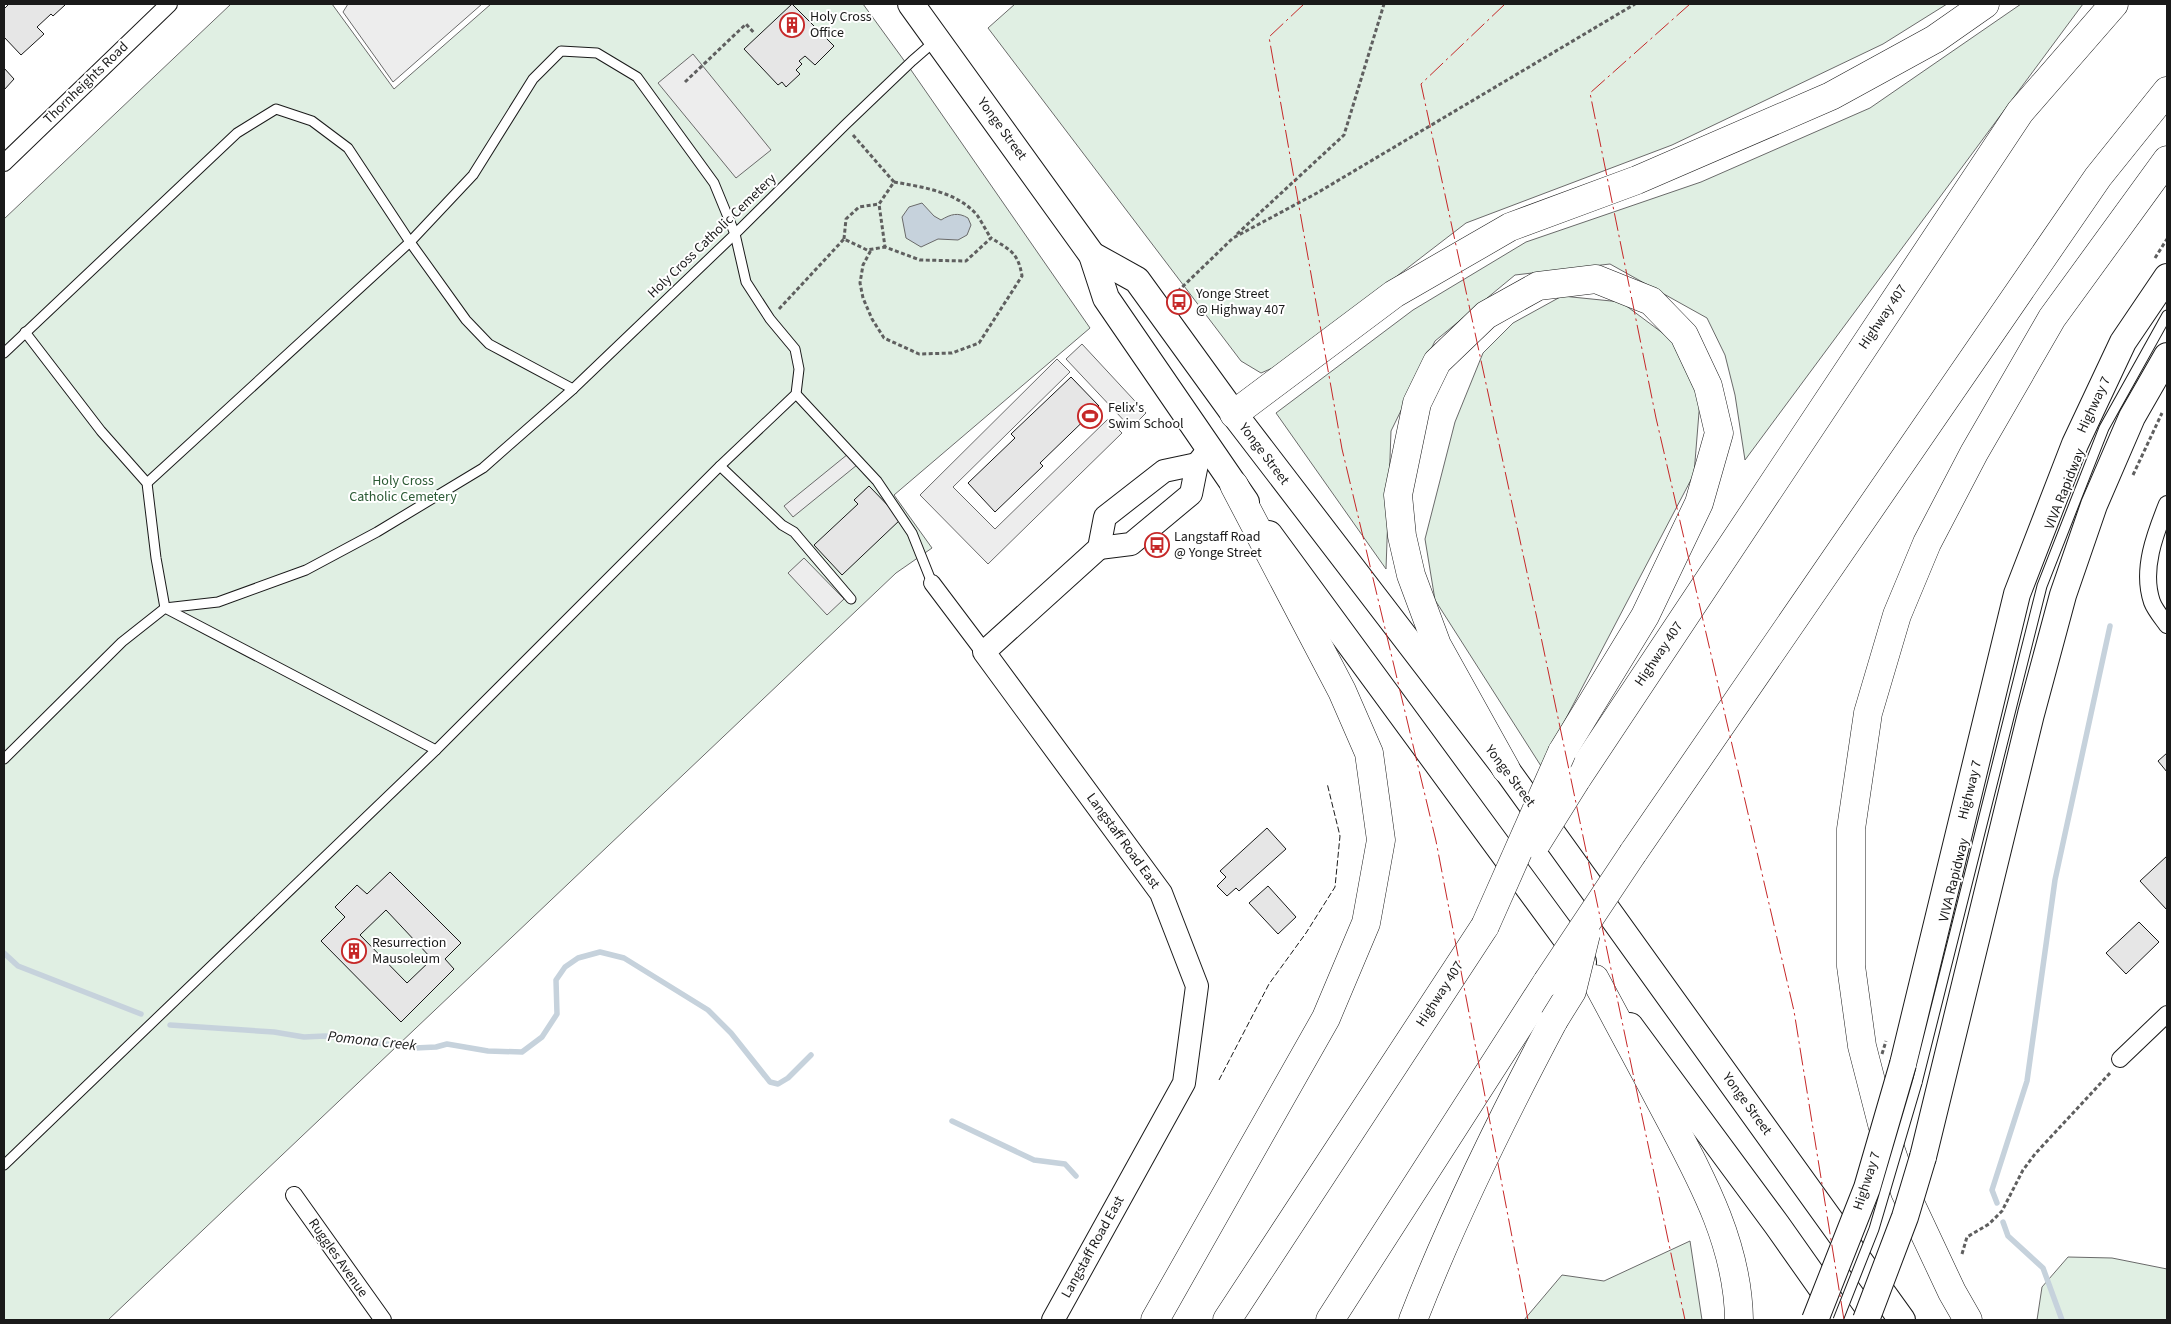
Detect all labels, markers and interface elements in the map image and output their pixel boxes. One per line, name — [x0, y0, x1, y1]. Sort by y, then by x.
place label: Holy Cross Office — [810, 7, 872, 43]
building icon: Holy Cross Office — [779, 12, 805, 38]
street label: Thornheights Road — [39, 37, 133, 129]
street label: Yonge Street — [972, 93, 1032, 165]
street label: Holy Cross Catholic Cemetery — [643, 169, 781, 303]
street label: Highway 407 — [1854, 281, 1912, 353]
place label: Yonge Street @ Highway 407 — [1195, 284, 1285, 320]
bus stop icon: Yonge Street @ Highway 407 — [1166, 289, 1192, 315]
street label: Highway 7 — [2072, 373, 2116, 437]
place label: Felix's Swim School — [1108, 398, 1184, 434]
sports icon: Felix's Swim School — [1077, 403, 1103, 429]
street label: Yonge Street — [1233, 418, 1294, 489]
street label: VIVA Rapidway — [2040, 445, 2091, 533]
park label: Holy Cross Catholic Cemetery — [349, 471, 457, 507]
place label: Langstaff Road @ Yonge Street — [1174, 527, 1262, 563]
bus stop icon: Langstaff Road @ Yonge Street — [1144, 532, 1170, 558]
street label: Highway 407 — [1630, 618, 1688, 690]
street label: Yonge Street — [1479, 740, 1540, 811]
street label: Highway 7 — [1953, 758, 1987, 822]
street label: Langstaff Road East — [1081, 789, 1165, 893]
street label: VIVA Rapidway — [1934, 836, 1974, 924]
place label: Resurrection Mausoleum — [372, 933, 446, 969]
building icon: Resurrection Mausoleum — [341, 938, 367, 964]
street label: Highway 407 — [1411, 957, 1469, 1031]
water label: Pomona Creek — [327, 1026, 418, 1056]
street label: Yonge Street — [1717, 1068, 1777, 1140]
street label: Highway 7 — [1848, 1149, 1886, 1213]
street label: Langstaff Road East — [1057, 1192, 1130, 1302]
street label: Ruggles Avenue — [303, 1215, 373, 1301]

